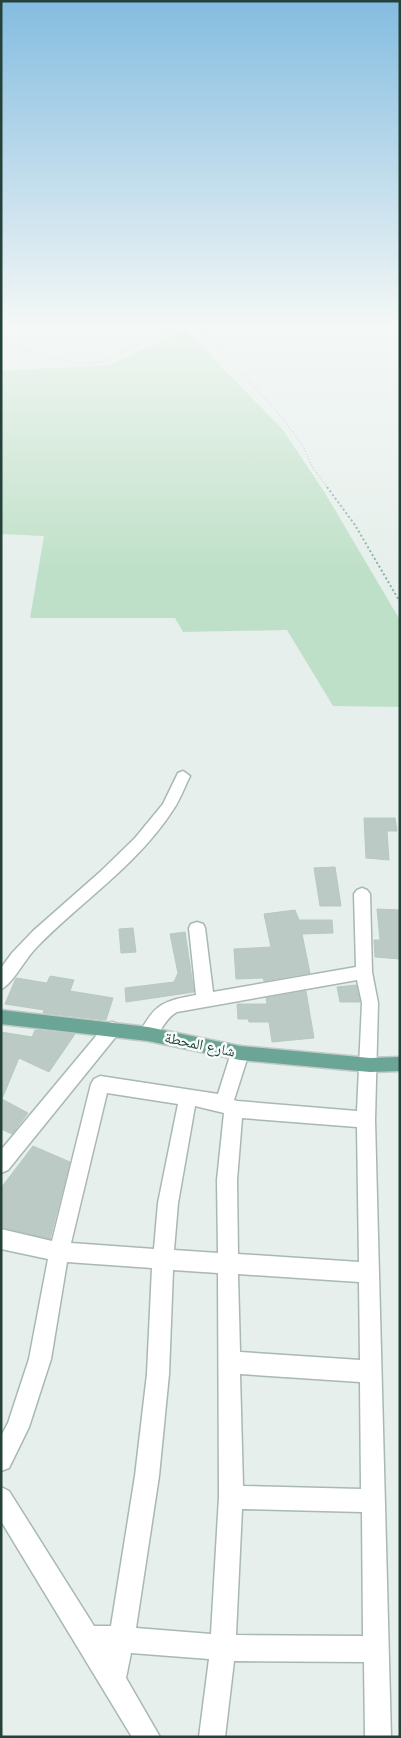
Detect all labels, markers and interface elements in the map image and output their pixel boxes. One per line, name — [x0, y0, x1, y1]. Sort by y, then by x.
street label: شارع المحطة — [163, 1027, 237, 1062]

